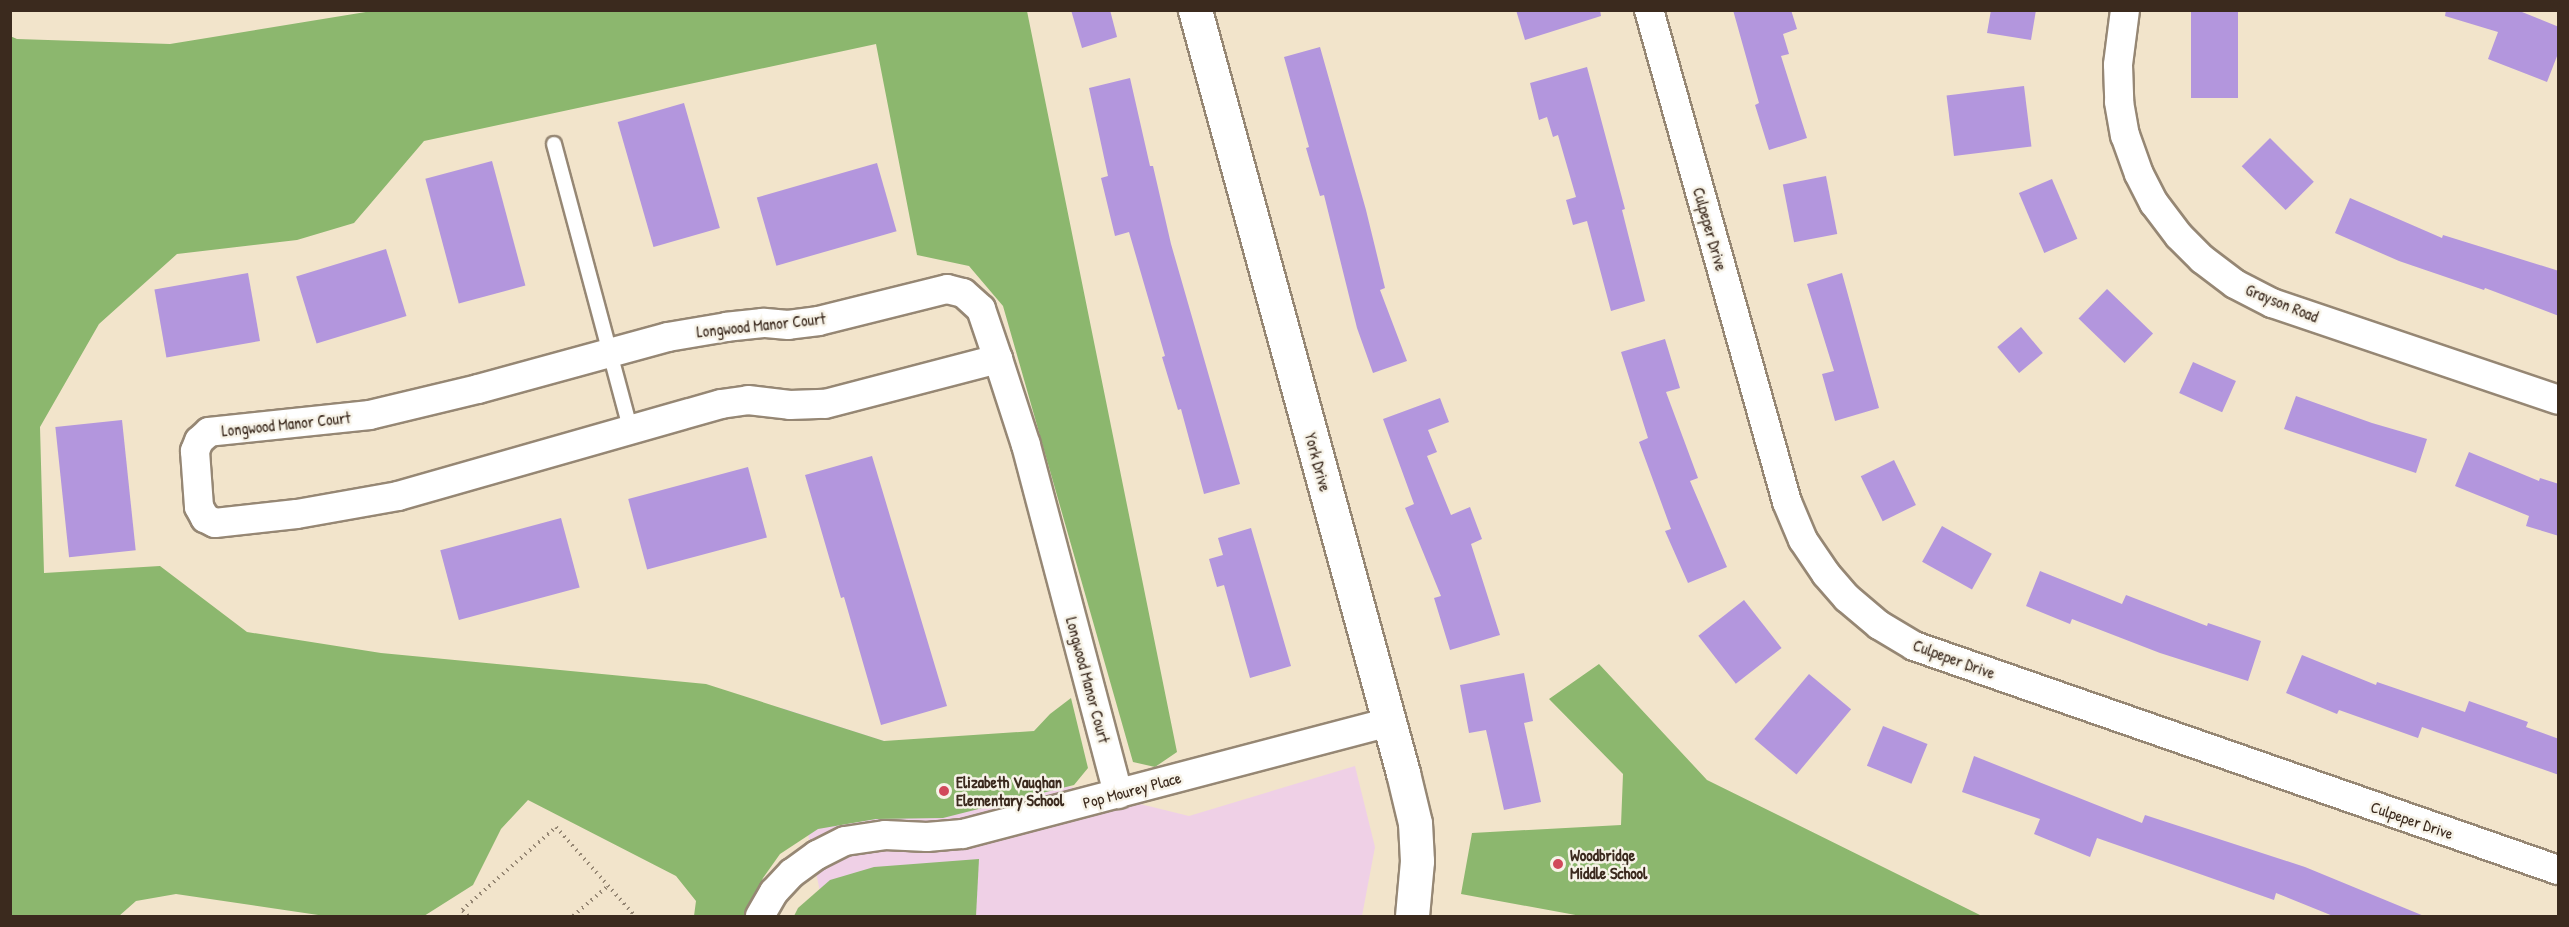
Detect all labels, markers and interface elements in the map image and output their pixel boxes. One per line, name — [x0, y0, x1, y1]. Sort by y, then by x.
street label: Culpeper Drive — [1689, 185, 1731, 273]
street label: Grayson Road — [2243, 280, 2321, 326]
street label: Longwood Manor Court — [696, 309, 826, 341]
street label: Longwood Manor Court — [221, 408, 351, 440]
street label: York Drive — [1301, 430, 1335, 494]
street label: Longwood Manor Court — [1062, 615, 1114, 745]
street label: Culpeper Drive — [1910, 635, 1998, 683]
street label: Pop Mourey Place — [1081, 768, 1183, 812]
place label: Elizabeth Vaughan Elementary School — [956, 772, 1064, 810]
marker: Elizabeth Vaughan Elementary School — [937, 784, 951, 798]
street label: Culpeper Drive — [2368, 797, 2456, 843]
place label: Woodbridge Middle School — [1570, 845, 1647, 883]
marker: Woodbridge Middle School — [1551, 857, 1565, 871]

